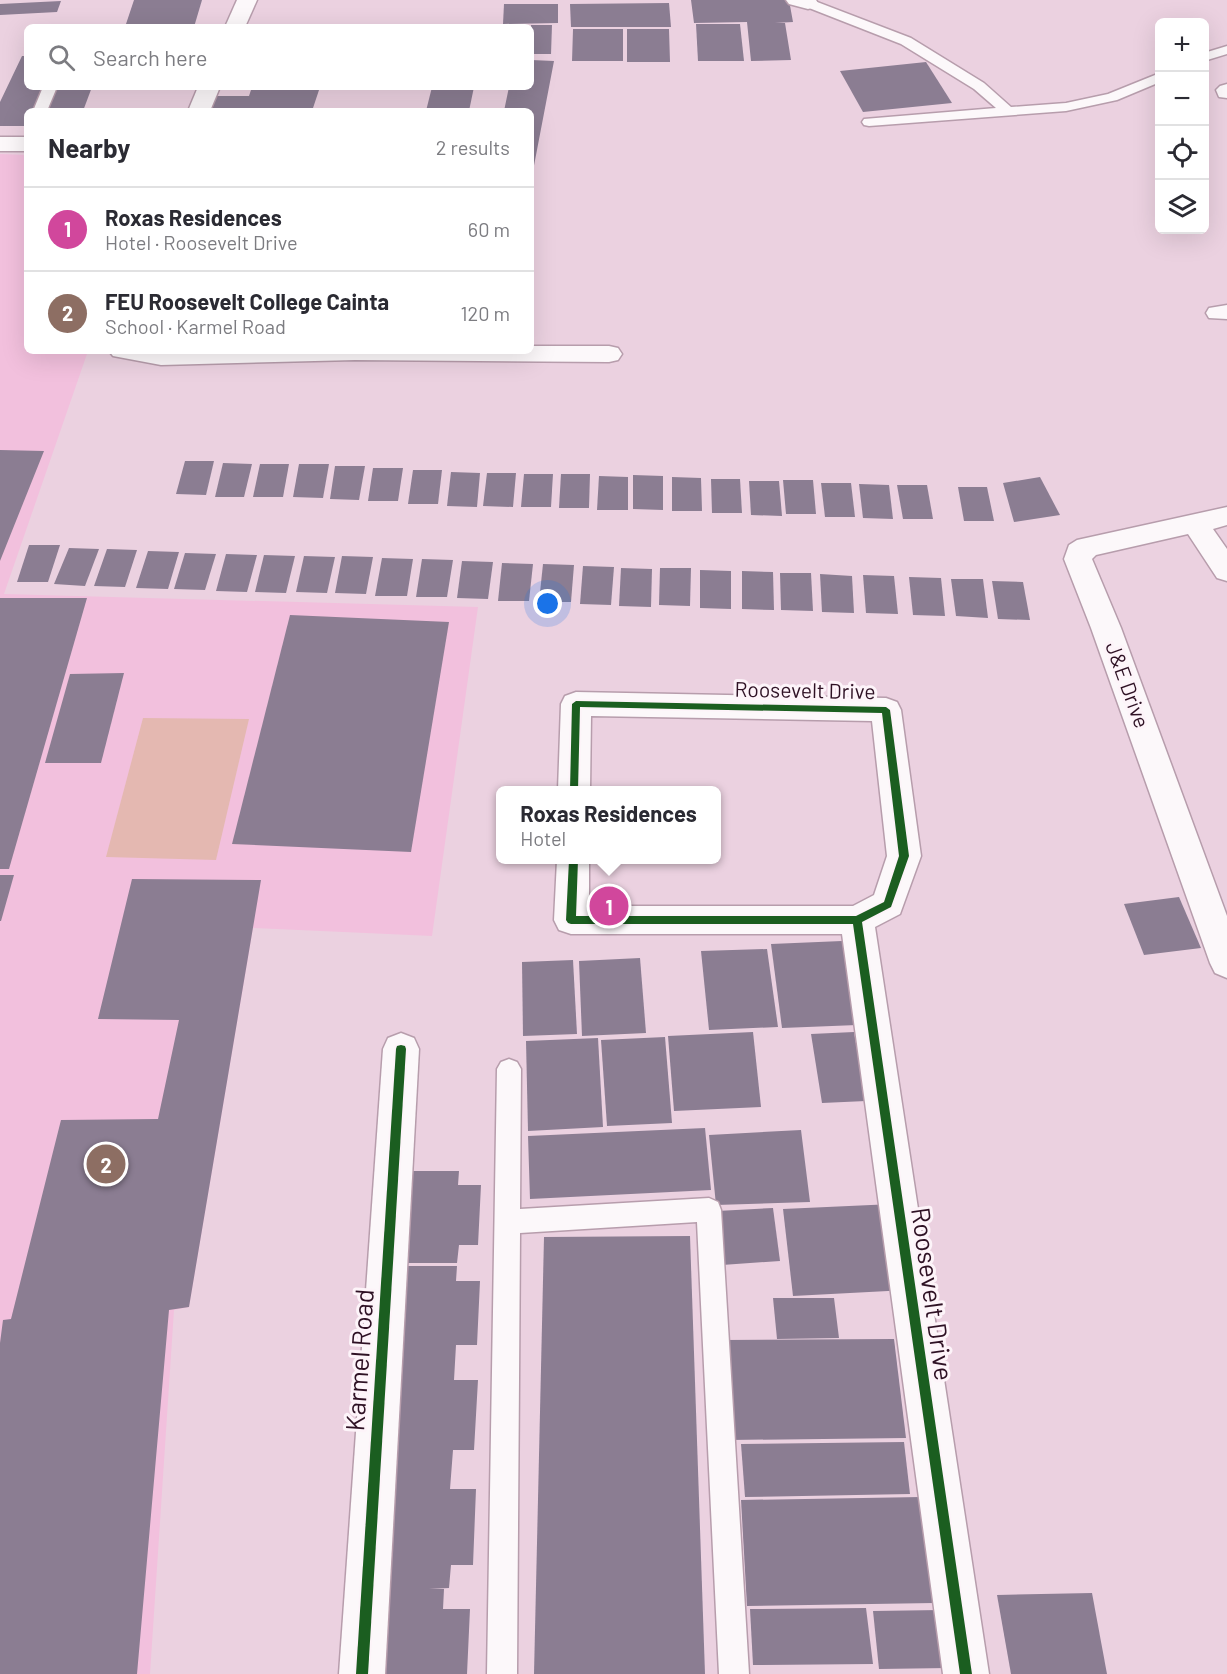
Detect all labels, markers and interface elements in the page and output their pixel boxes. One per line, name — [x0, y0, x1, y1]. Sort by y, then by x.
map controls — [1155, 18, 1209, 234]
button: + — [1155, 18, 1209, 72]
search box — [24, 24, 534, 90]
icon: search — [45, 41, 78, 74]
text: Search here — [93, 44, 207, 70]
button: − — [1155, 72, 1209, 126]
button: locate — [1155, 126, 1209, 180]
text: Nearby — [48, 132, 130, 163]
text: 2 results — [436, 135, 510, 159]
button: layers — [1155, 180, 1209, 234]
text: Roxas Residences — [105, 204, 282, 230]
text: 1 — [64, 217, 71, 241]
text: 60 m — [468, 217, 510, 241]
text: Hotel · Roosevelt Drive — [105, 230, 298, 254]
text: FEU Roosevelt College Cainta — [105, 288, 389, 314]
text: 2 — [62, 301, 73, 325]
text: 120 m — [460, 301, 510, 325]
text: School · Karmel Road — [105, 314, 286, 338]
your location — [533, 589, 562, 618]
street label: J&E Drive — [1101, 638, 1155, 731]
street label: Roosevelt Drive — [734, 676, 876, 703]
popup — [496, 786, 721, 864]
text: Roxas Residences — [520, 800, 697, 826]
text: Hotel — [520, 826, 566, 850]
pin: 1 — [590, 884, 628, 928]
pin: 2 — [86, 1142, 126, 1186]
street label: Roosevelt Drive — [906, 1205, 961, 1382]
street label: Karmel Road — [338, 1288, 379, 1432]

